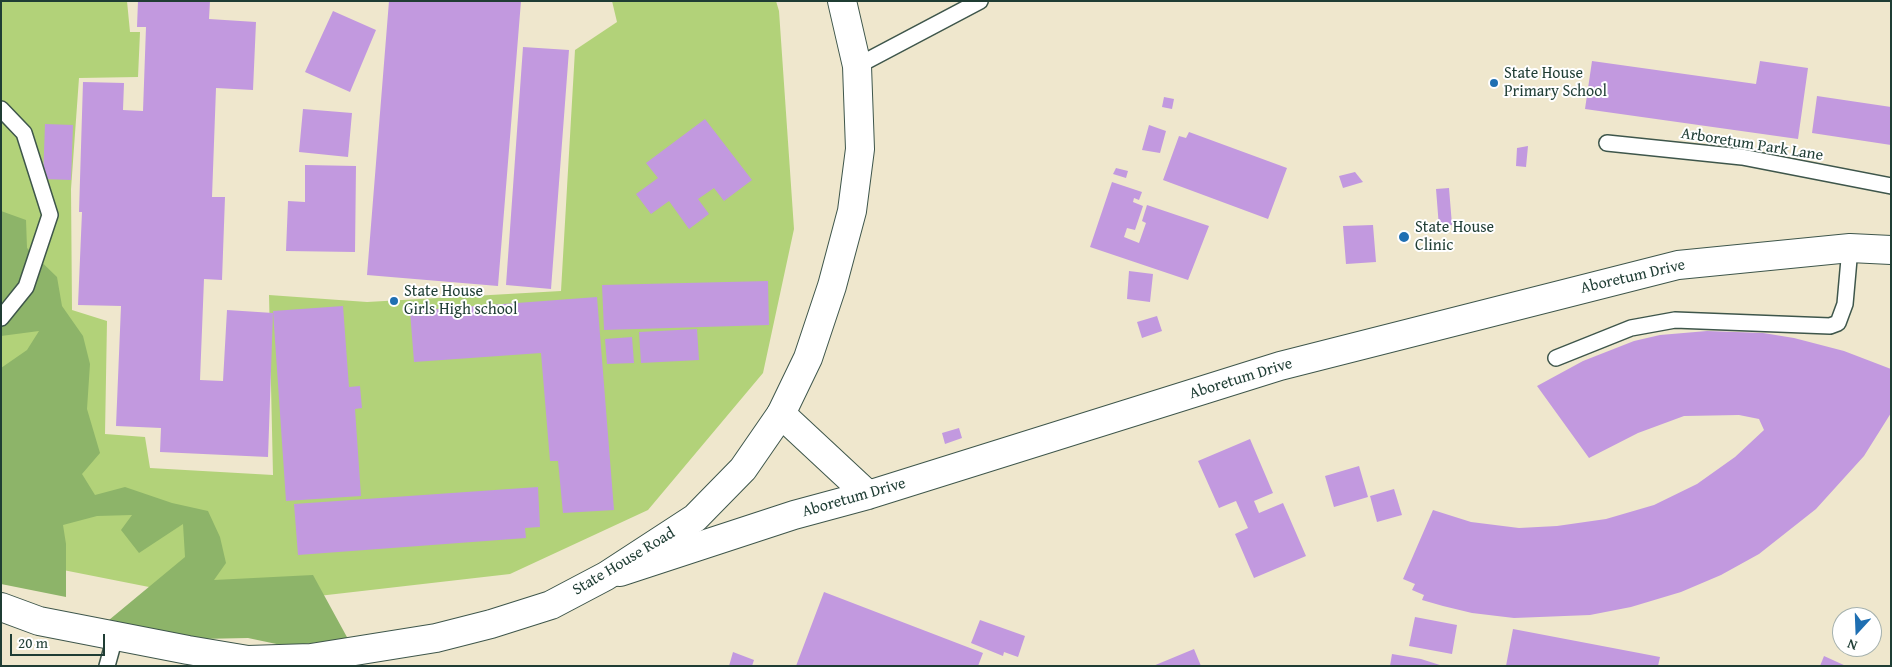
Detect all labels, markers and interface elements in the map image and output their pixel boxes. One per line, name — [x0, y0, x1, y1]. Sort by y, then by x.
place label: State House Primary School — [1504, 64, 1607, 102]
marker: State House Primary School — [1488, 77, 1500, 89]
street label: Arboretum Park Lane — [1680, 124, 1824, 166]
place label: State House Clinic — [1415, 218, 1494, 256]
marker: State House Clinic — [1397, 230, 1411, 244]
street label: Aboretum Drive — [1579, 256, 1687, 298]
place label: State House Girls High school — [404, 282, 517, 320]
marker: State House Girls High school — [388, 295, 400, 307]
street label: Aboretum Drive — [1187, 354, 1295, 404]
street label: Aboretum Drive — [800, 474, 908, 522]
street label: State House Road — [569, 524, 679, 600]
north arrow — [1832, 607, 1882, 657]
scale bar — [12, 624, 108, 656]
text: 20 m — [18, 632, 48, 653]
text: N — [1844, 634, 1860, 656]

